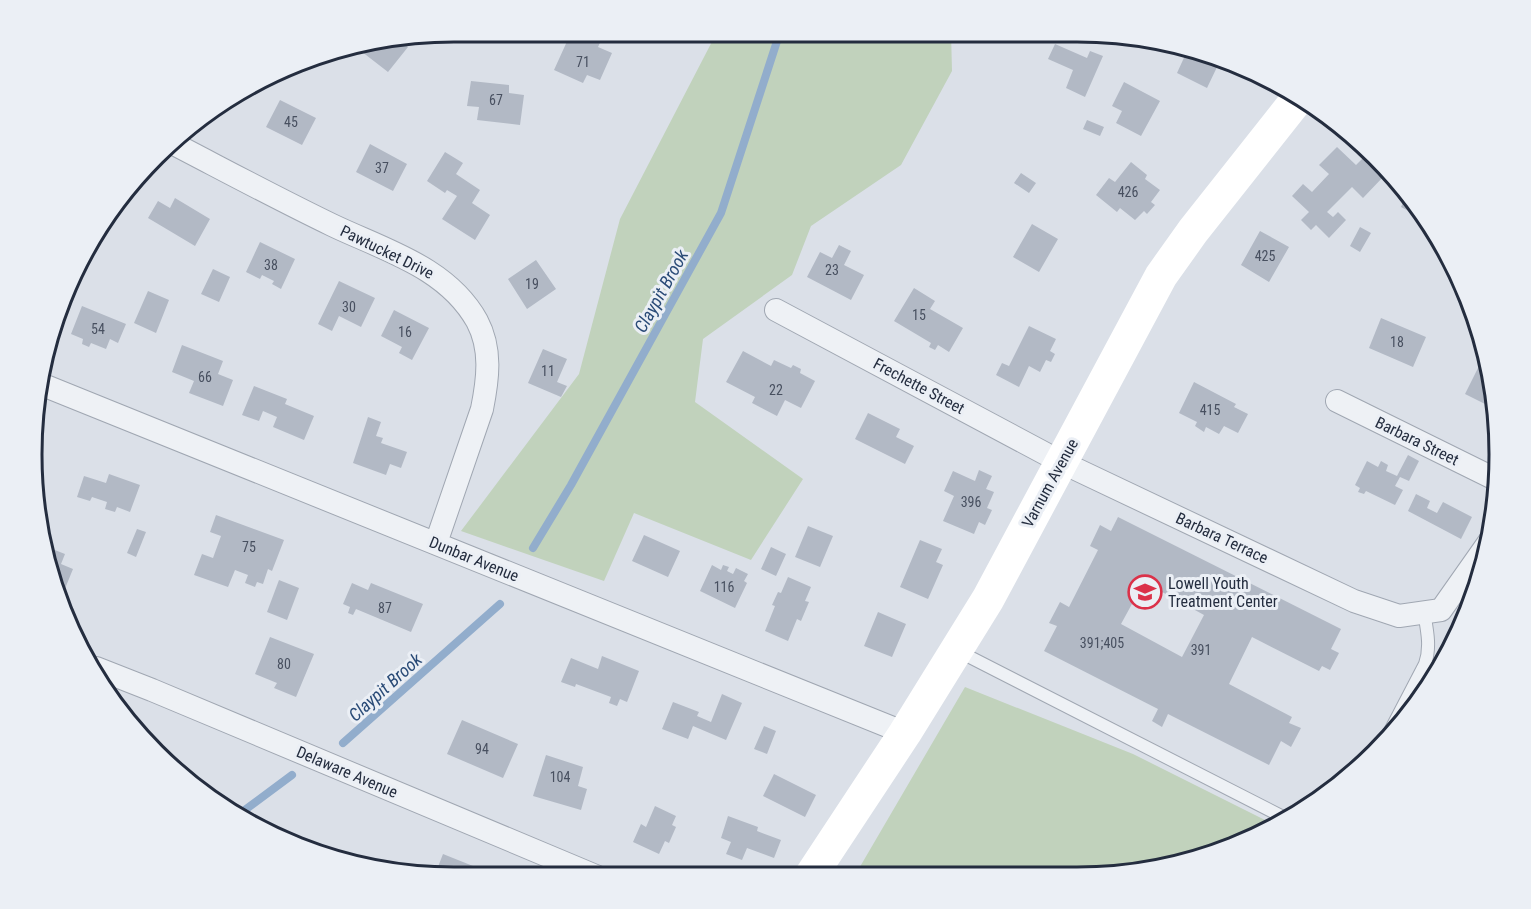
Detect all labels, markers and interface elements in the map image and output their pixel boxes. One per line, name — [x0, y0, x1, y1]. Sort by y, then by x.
house number: 71 — [576, 54, 590, 70]
house number: 67 — [489, 92, 503, 108]
house number: 45 — [284, 114, 298, 130]
house number: 37 — [375, 160, 389, 176]
house number: 426 — [1118, 184, 1138, 200]
street label: Pawtucket Drive — [337, 221, 437, 283]
water label: Claypit Brook — [630, 245, 693, 336]
house number: 425 — [1255, 248, 1275, 264]
house number: 38 — [264, 257, 278, 273]
house number: 23 — [825, 262, 839, 278]
house number: 19 — [525, 276, 539, 292]
house number: 30 — [342, 299, 356, 315]
house number: 15 — [912, 307, 926, 323]
house number: 54 — [91, 321, 105, 337]
house number: 16 — [398, 324, 412, 340]
house number: 18 — [1390, 334, 1404, 350]
street label: Frechette Street — [870, 354, 968, 418]
house number: 11 — [541, 363, 555, 379]
house number: 66 — [198, 369, 212, 385]
house number: 22 — [769, 382, 783, 398]
house number: 415 — [1200, 402, 1220, 418]
street label: Barbara Street — [1372, 413, 1462, 469]
street label: Varnum Avenue — [1018, 435, 1082, 531]
house number: 396 — [961, 494, 981, 510]
street label: Barbara Terrace — [1173, 508, 1271, 568]
street label: Dunbar Avenue — [427, 532, 521, 586]
house number: 75 — [242, 539, 256, 555]
school or university icon: Lowell Youth Treatment Center — [1127, 574, 1163, 610]
place label: Lowell Youth Treatment Center — [1168, 574, 1278, 611]
house number: 116 — [714, 579, 734, 595]
house number: 87 — [378, 600, 392, 616]
house number: 391;405 — [1080, 635, 1124, 651]
house number: 391 — [1191, 642, 1211, 658]
water label: Claypit Brook — [344, 648, 427, 725]
house number: 80 — [277, 656, 291, 672]
house number: 94 — [475, 741, 489, 757]
street label: Delaware Avenue — [294, 742, 400, 802]
house number: 104 — [550, 769, 570, 785]

